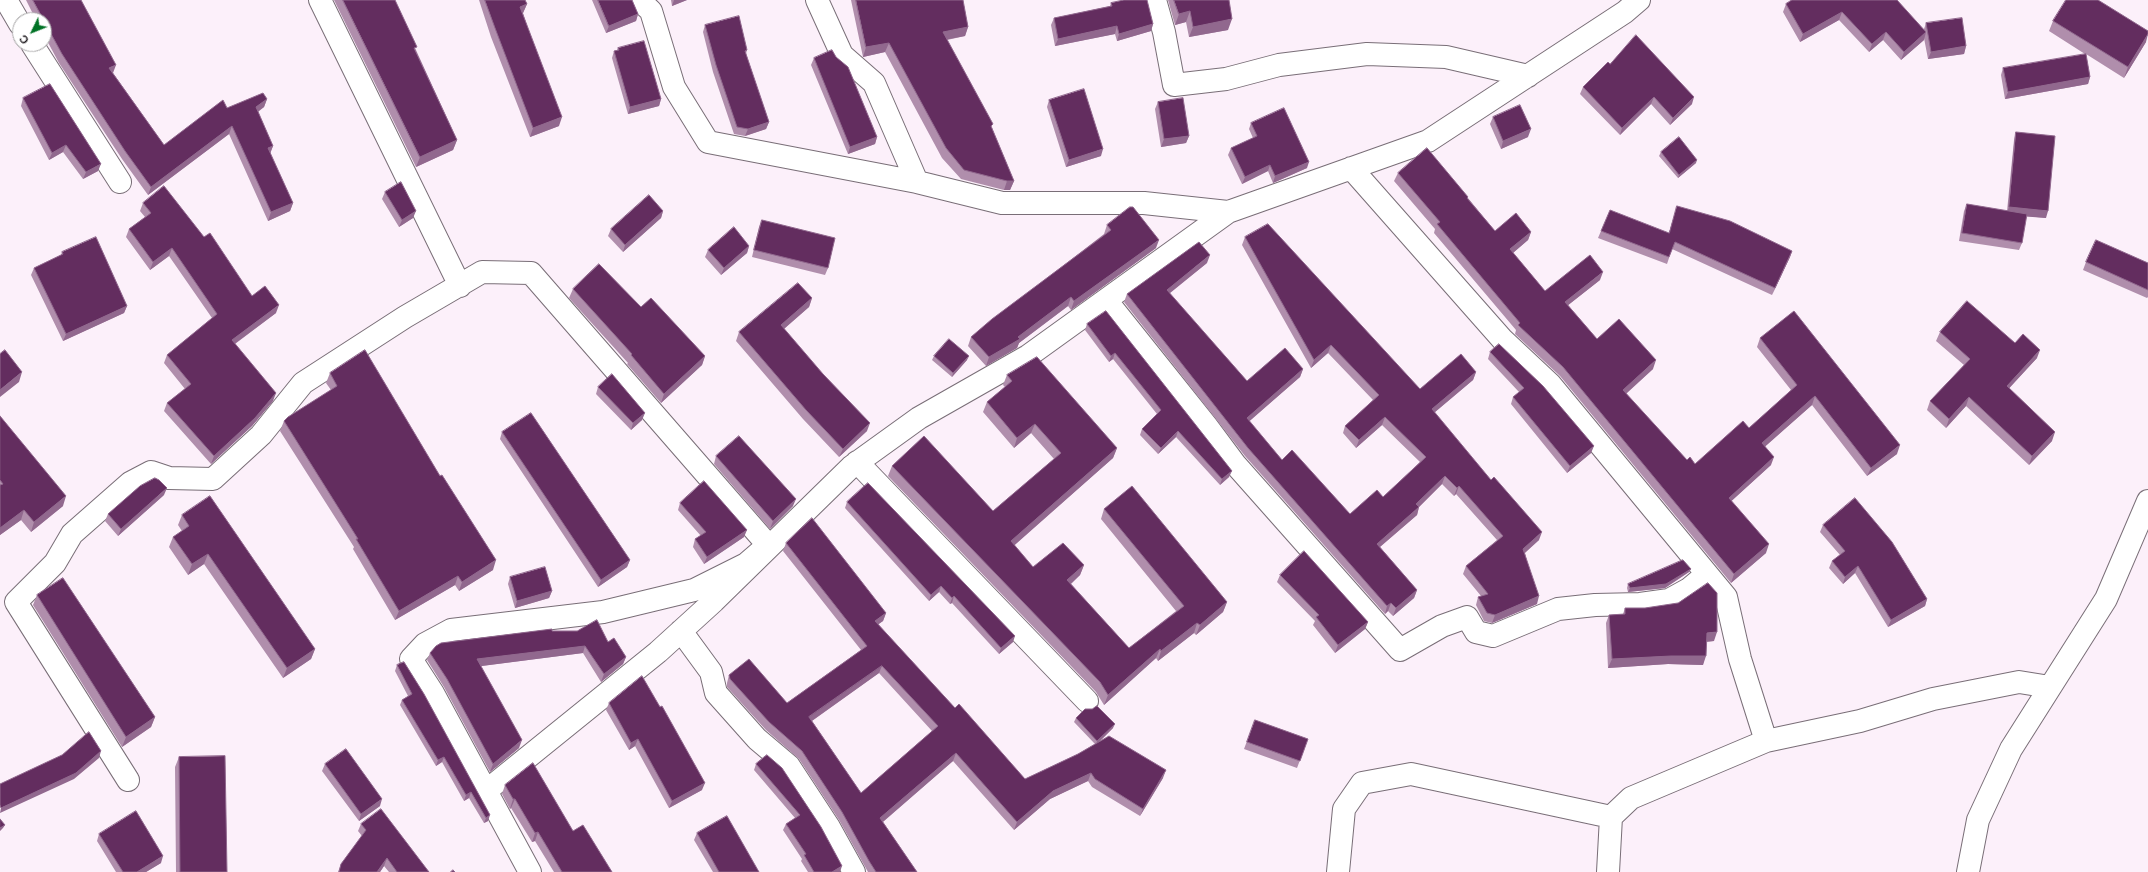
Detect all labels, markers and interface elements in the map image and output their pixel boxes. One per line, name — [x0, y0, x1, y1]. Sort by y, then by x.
north arrow — [12, 12, 52, 52]
text: С — [16, 32, 32, 47]

